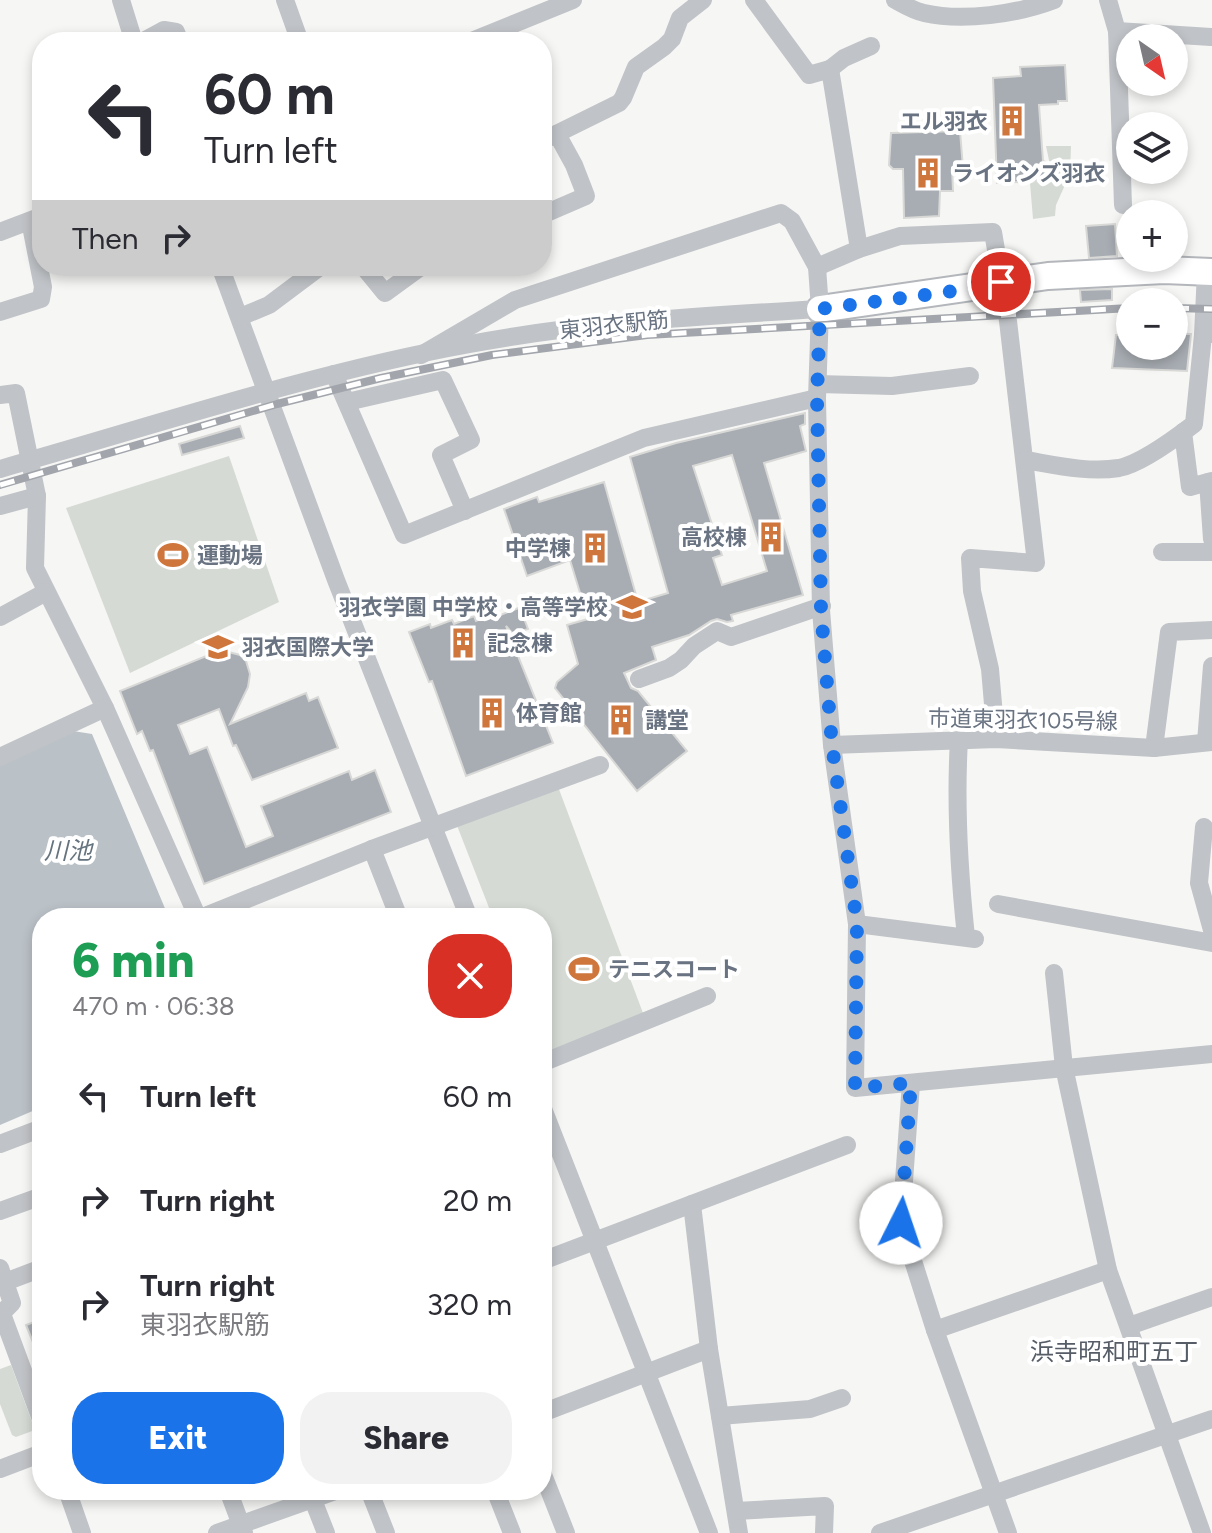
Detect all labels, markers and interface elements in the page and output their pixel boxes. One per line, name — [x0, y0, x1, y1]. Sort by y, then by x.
north arrow — [1116, 24, 1188, 96]
map controls — [1116, 24, 1188, 360]
text: 60 m — [204, 61, 335, 128]
icon: left — [72, 64, 176, 168]
building icon: エル羽衣 — [995, 104, 1029, 138]
place label: エル羽衣 — [900, 108, 988, 135]
button: layers — [1116, 112, 1188, 184]
text: Turn left — [204, 129, 338, 172]
building icon: ライオンズ羽衣 — [911, 156, 945, 190]
place label: ライオンズ羽衣 — [952, 160, 1106, 187]
button: + — [1116, 200, 1188, 272]
icon: right — [154, 216, 198, 260]
text: Then — [72, 220, 138, 257]
pin — [967, 248, 1035, 316]
icon: arrive — [979, 260, 1023, 304]
button: − — [1116, 288, 1188, 360]
street label: 東羽衣駅筋 — [558, 306, 670, 344]
building icon: 高校棟 — [754, 520, 788, 554]
place label: 高校棟 — [681, 524, 747, 551]
building icon: 中学棟 — [578, 531, 612, 565]
place label: 中学棟 — [505, 535, 571, 562]
sports icon: 運動場 — [156, 538, 190, 572]
place label: 運動場 — [197, 542, 263, 569]
school or university icon: 羽衣学園 中学校・高等学校 — [615, 590, 649, 624]
place label: 羽衣学園 中学校・高等学校 — [339, 594, 608, 621]
building icon: 記念棟 — [446, 626, 480, 660]
school or university icon: 羽衣国際大学 — [201, 630, 235, 664]
place label: 記念棟 — [487, 630, 553, 657]
place label: 羽衣国際大学 — [242, 634, 374, 661]
building icon: 体育館 — [475, 696, 509, 730]
place label: 体育館 — [516, 700, 582, 727]
building icon: 講堂 — [604, 703, 638, 737]
street label: 市道東羽衣105号線 — [928, 705, 1118, 735]
place label: 講堂 — [645, 707, 689, 734]
water label: 川池 — [44, 836, 94, 865]
text: 6 min — [72, 931, 194, 989]
button: close — [428, 934, 512, 1018]
sports icon: テニスコート — [567, 952, 601, 986]
place label: テニスコート — [608, 956, 740, 983]
text: 470 m · 06:38 — [72, 990, 235, 1022]
icon: left — [72, 1074, 116, 1118]
text: Turn left — [140, 1078, 257, 1115]
text: 60 m — [443, 1078, 512, 1115]
icon: right — [72, 1178, 116, 1222]
position arrow — [859, 1181, 943, 1265]
text: Turn right — [140, 1182, 275, 1219]
text: 20 m — [443, 1182, 512, 1219]
text: Turn right — [140, 1267, 275, 1304]
icon: right — [72, 1282, 116, 1326]
text: 320 m — [427, 1286, 512, 1323]
text: 東羽衣駅筋 — [140, 1309, 270, 1341]
district label: 浜寺昭和町五丁 — [1030, 1337, 1198, 1366]
button: Exit — [72, 1392, 284, 1484]
button: Share — [300, 1392, 512, 1484]

